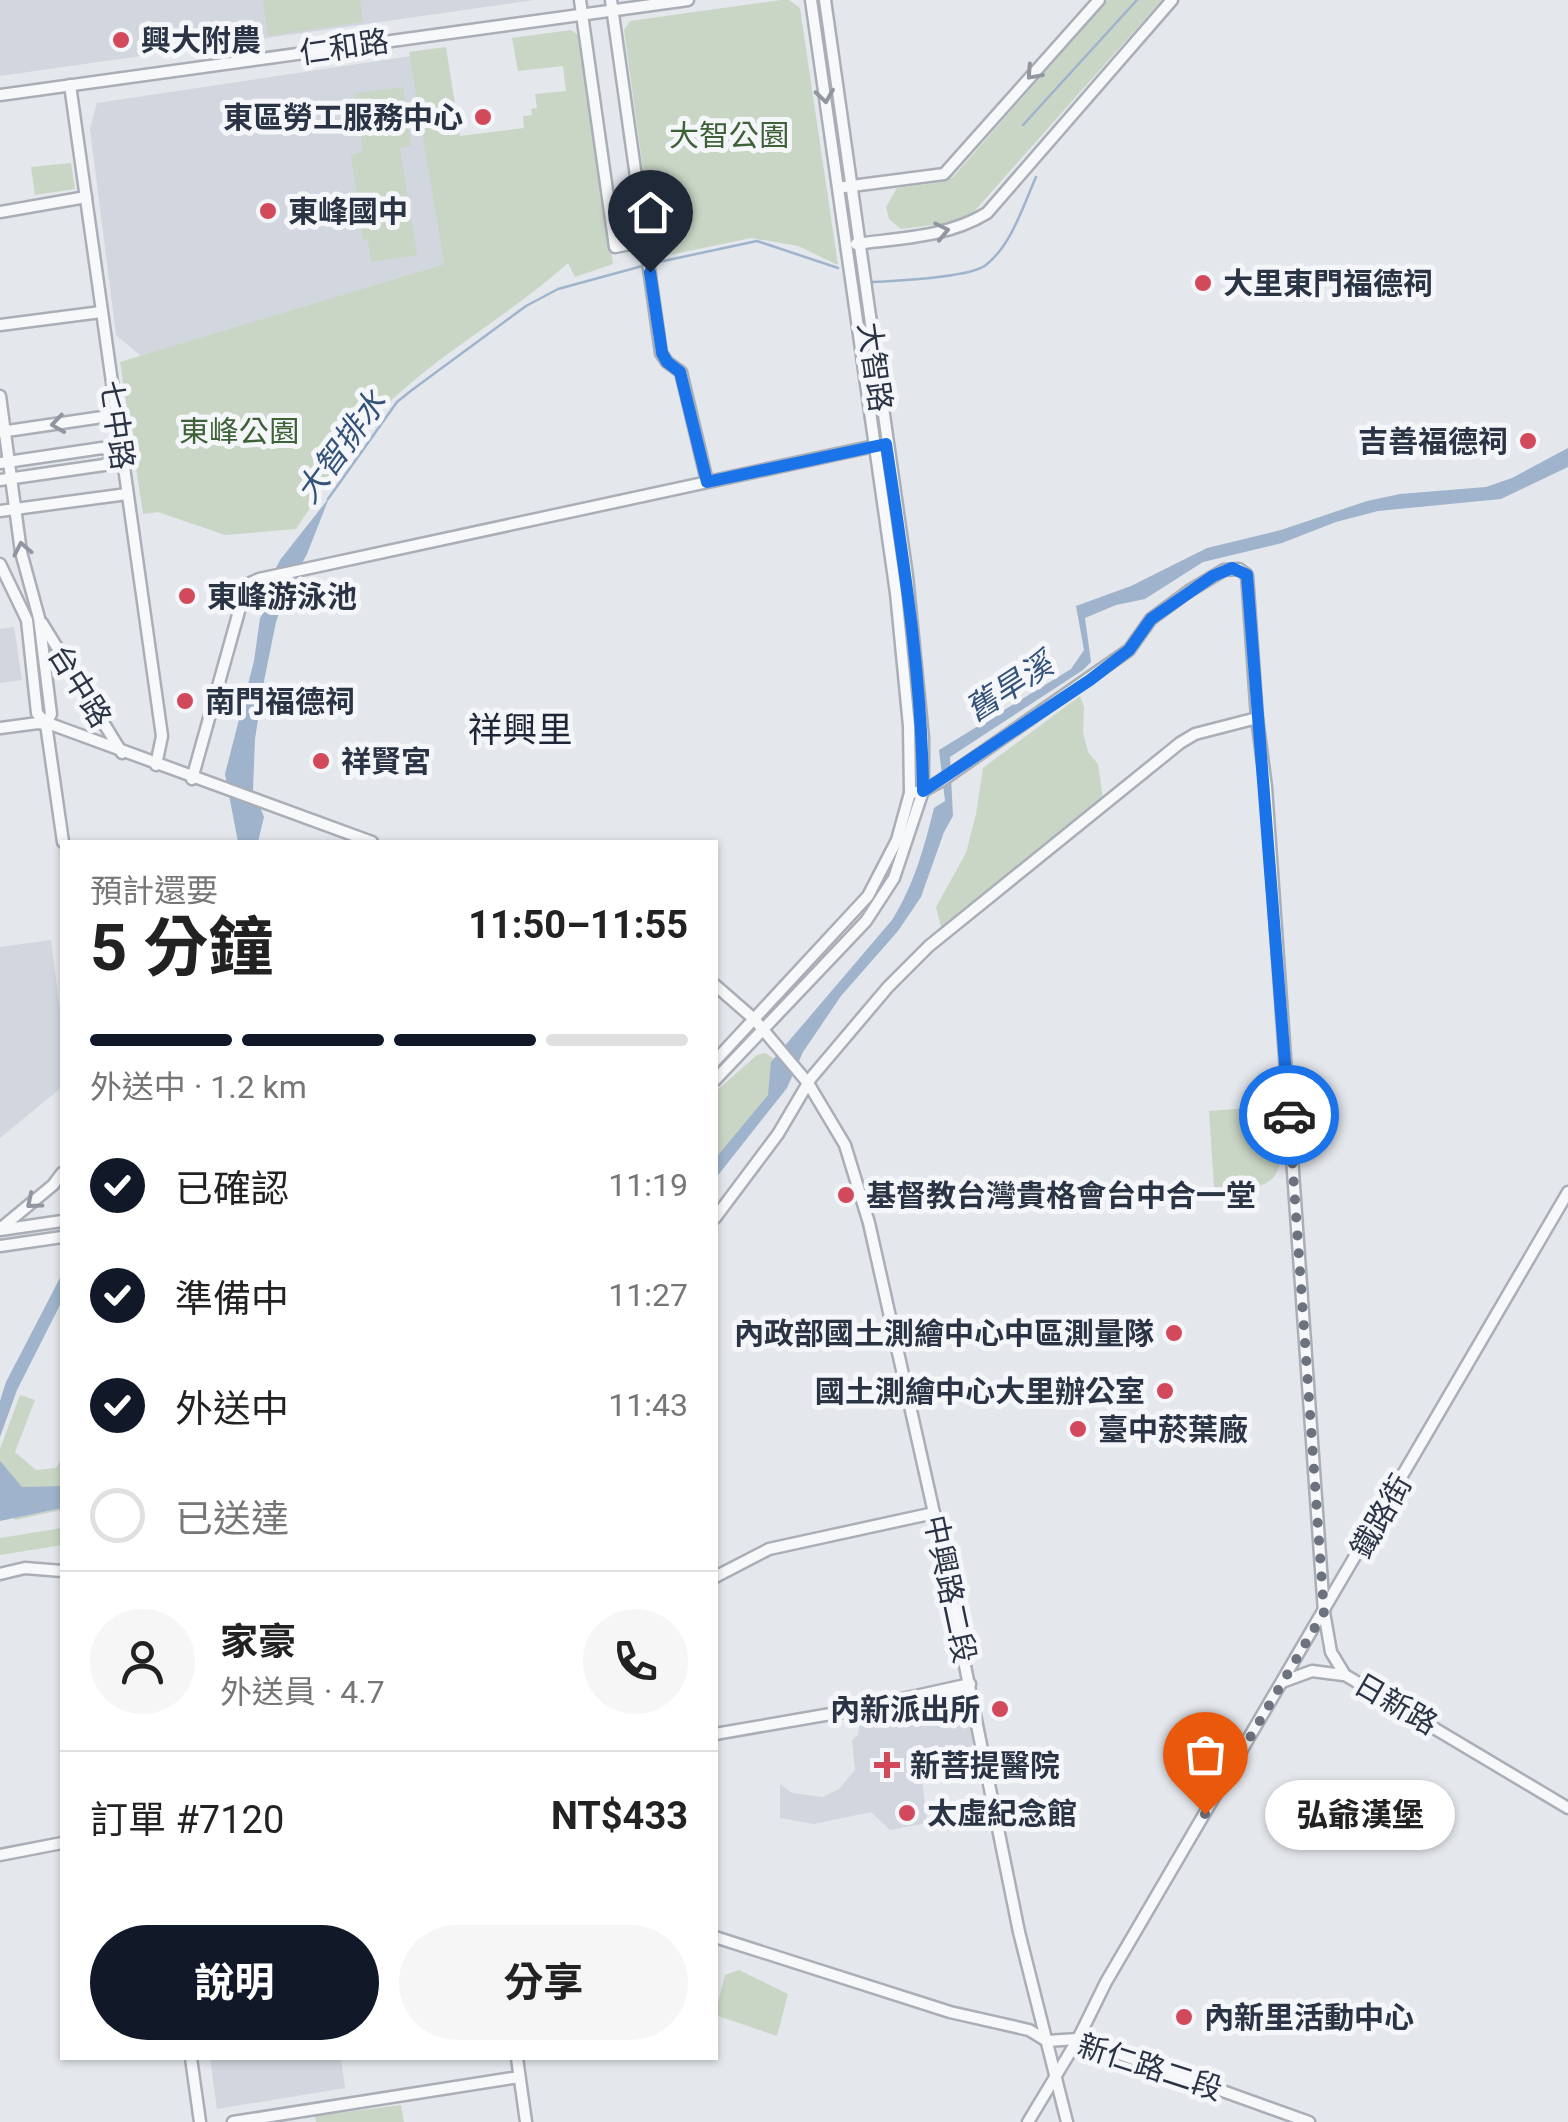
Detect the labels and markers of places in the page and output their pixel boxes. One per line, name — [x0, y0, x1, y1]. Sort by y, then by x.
place label: 興大附農 — [141, 23, 261, 58]
marker: 興大附農 — [110, 29, 132, 51]
place label: 東區勞工服務中心 — [223, 100, 463, 135]
marker: 東區勞工服務中心 — [472, 106, 494, 128]
pin — [608, 170, 693, 273]
place label: 東峰國中 — [288, 194, 408, 229]
marker: 東峰國中 — [257, 200, 279, 222]
place label: 大里東門福德祠 — [1223, 266, 1433, 301]
marker: 大里東門福德祠 — [1192, 272, 1214, 294]
place label: 吉善福德祠 — [1358, 424, 1508, 459]
marker: 吉善福德祠 — [1517, 430, 1539, 452]
place label: 東峰游泳池 — [207, 579, 357, 614]
marker: 東峰游泳池 — [176, 585, 198, 607]
place label: 南門福德祠 — [205, 684, 355, 719]
marker: 南門福德祠 — [174, 690, 196, 712]
place label: 祥賢宮 — [341, 744, 431, 779]
marker: 祥賢宮 — [310, 750, 332, 772]
place label: 基督教台灣貴格會台中合一堂 — [866, 1178, 1256, 1213]
marker: 基督教台灣貴格會台中合一堂 — [835, 1184, 857, 1206]
place label: 內政部國土測繪中心中區測量隊 — [734, 1316, 1154, 1351]
marker: 內政部國土測繪中心中區測量隊 — [1163, 1322, 1185, 1344]
place label: 國土測繪中心大里辦公室 — [815, 1374, 1145, 1409]
marker: 國土測繪中心大里辦公室 — [1154, 1380, 1176, 1402]
place label: 臺中菸葉廠 — [1098, 1412, 1248, 1447]
marker: 臺中菸葉廠 — [1067, 1418, 1089, 1440]
place label: 內新派出所 — [830, 1692, 980, 1727]
marker: 內新派出所 — [989, 1698, 1011, 1720]
pin — [1163, 1712, 1248, 1815]
place label: 新菩提醫院 — [910, 1748, 1060, 1783]
marker: 新菩提醫院 — [874, 1752, 900, 1778]
callout: 弘爺漢堡 — [1265, 1779, 1455, 1849]
place label: 太虛紀念館 — [927, 1796, 1077, 1831]
marker: 太虛紀念館 — [896, 1802, 918, 1824]
place label: 內新里活動中心 — [1204, 2000, 1414, 2035]
marker: 內新里活動中心 — [1173, 2006, 1195, 2028]

